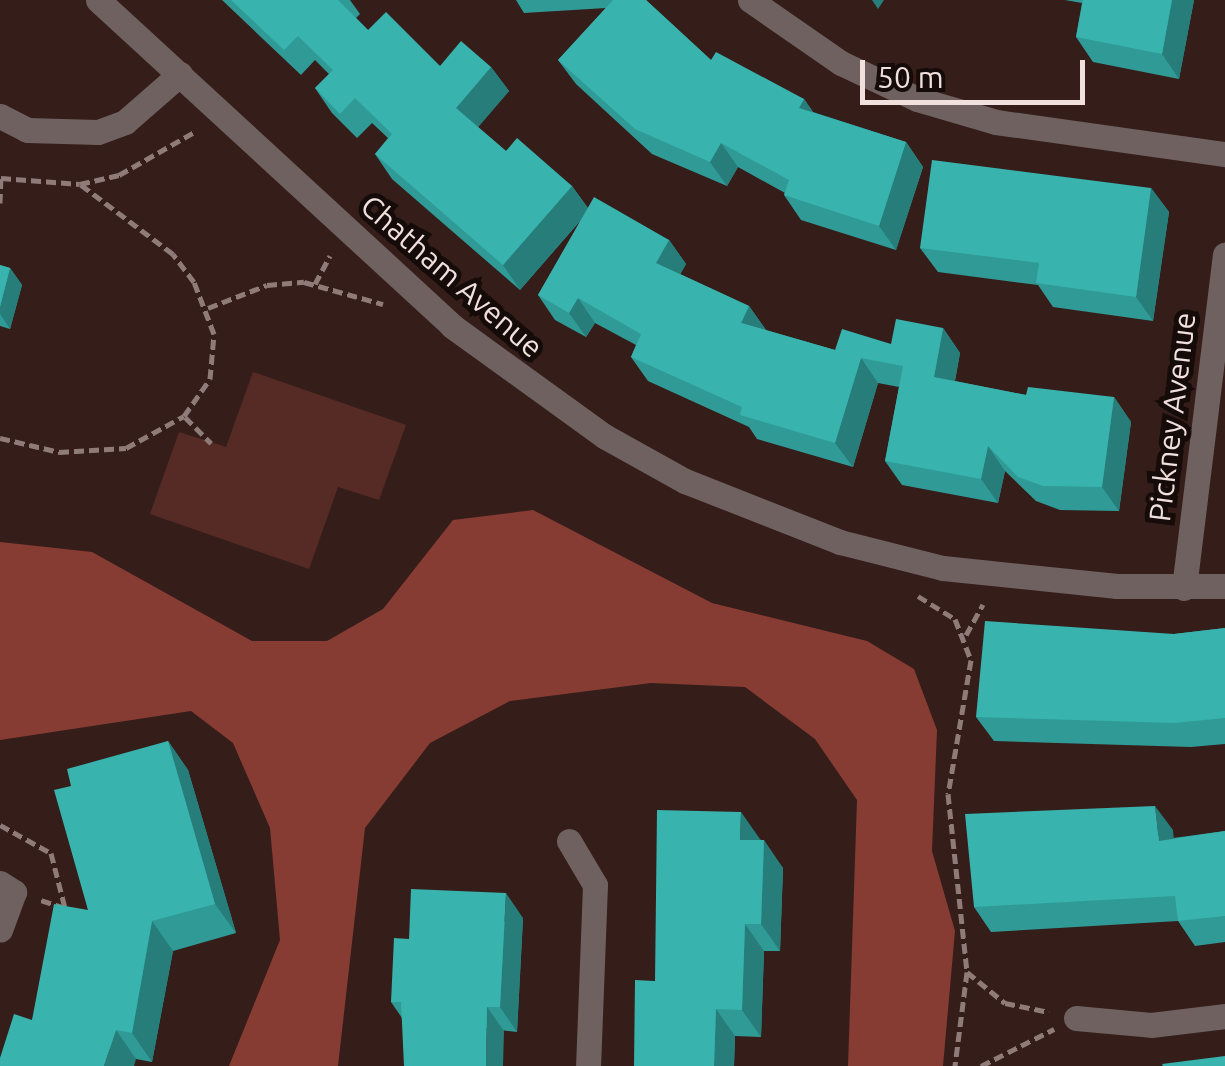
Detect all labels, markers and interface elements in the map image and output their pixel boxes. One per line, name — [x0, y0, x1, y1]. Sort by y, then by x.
scale bar — [865, 40, 1090, 102]
text: 50 m — [877, 60, 944, 94]
street label: Chatham Avenue — [354, 187, 550, 365]
street label: Pickney Avenue — [1141, 310, 1203, 524]

